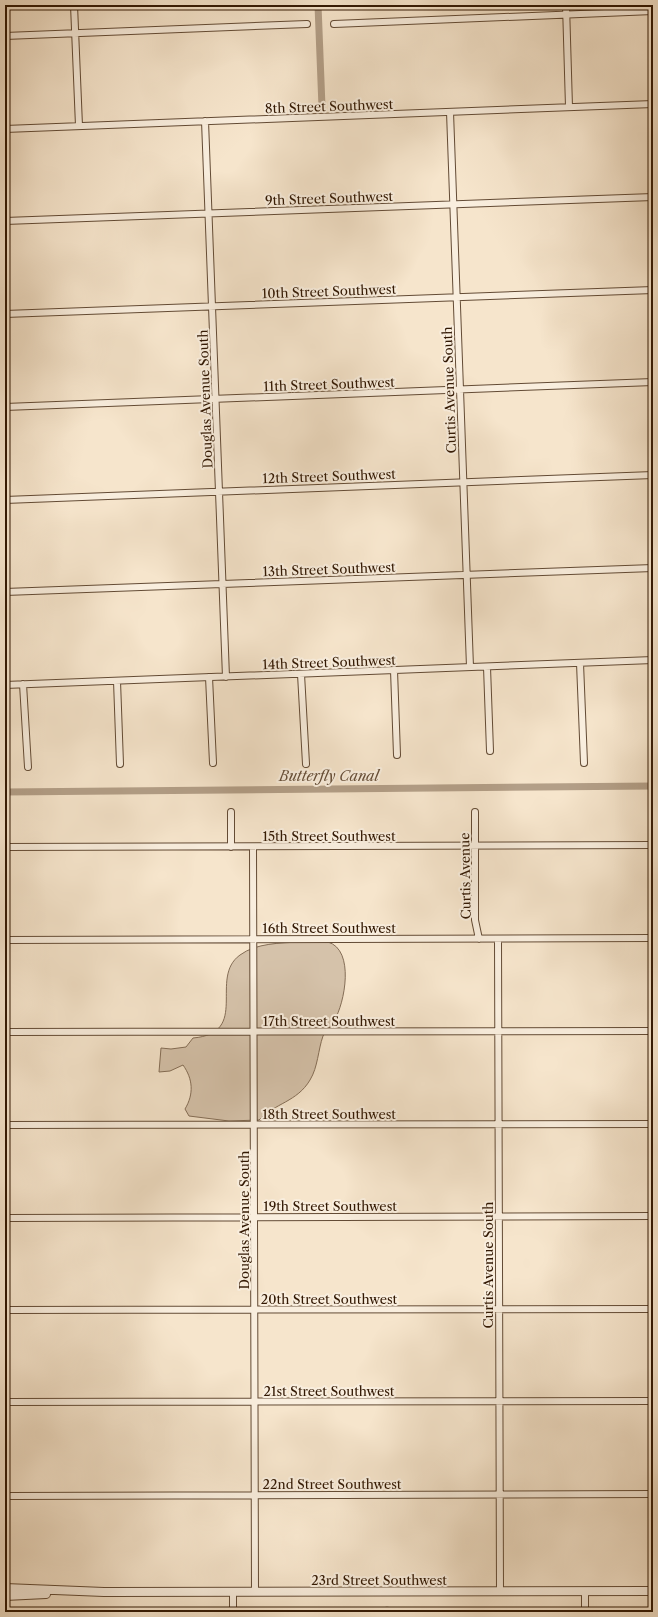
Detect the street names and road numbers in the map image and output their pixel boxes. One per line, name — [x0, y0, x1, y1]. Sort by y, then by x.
street label: 8th Street Southwest — [265, 96, 394, 116]
street label: 9th Street Southwest — [265, 188, 394, 208]
street label: 10th Street Southwest — [262, 281, 397, 301]
street label: Curtis Avenue South — [439, 326, 459, 454]
street label: Douglas Avenue South — [195, 329, 215, 469]
street label: 11th Street Southwest — [263, 374, 395, 394]
street label: 12th Street Southwest — [262, 466, 396, 486]
street label: 13th Street Southwest — [262, 559, 396, 579]
street label: 14th Street Southwest — [262, 652, 396, 672]
street label: 15th Street Southwest — [262, 828, 396, 844]
street label: Curtis Avenue — [456, 832, 474, 920]
street label: 16th Street Southwest — [262, 920, 396, 936]
street label: 17th Street Southwest — [263, 1013, 396, 1029]
street label: 18th Street Southwest — [262, 1106, 396, 1122]
street label: Douglas Avenue South — [236, 1151, 252, 1289]
street label: 19th Street Southwest — [263, 1198, 397, 1214]
street label: Curtis Avenue South — [480, 1202, 496, 1328]
street label: 20th Street Southwest — [261, 1291, 398, 1307]
street label: 21st Street Southwest — [264, 1383, 395, 1399]
street label: 22nd Street Southwest — [263, 1476, 402, 1492]
street label: 23rd Street Southwest — [311, 1572, 447, 1588]

